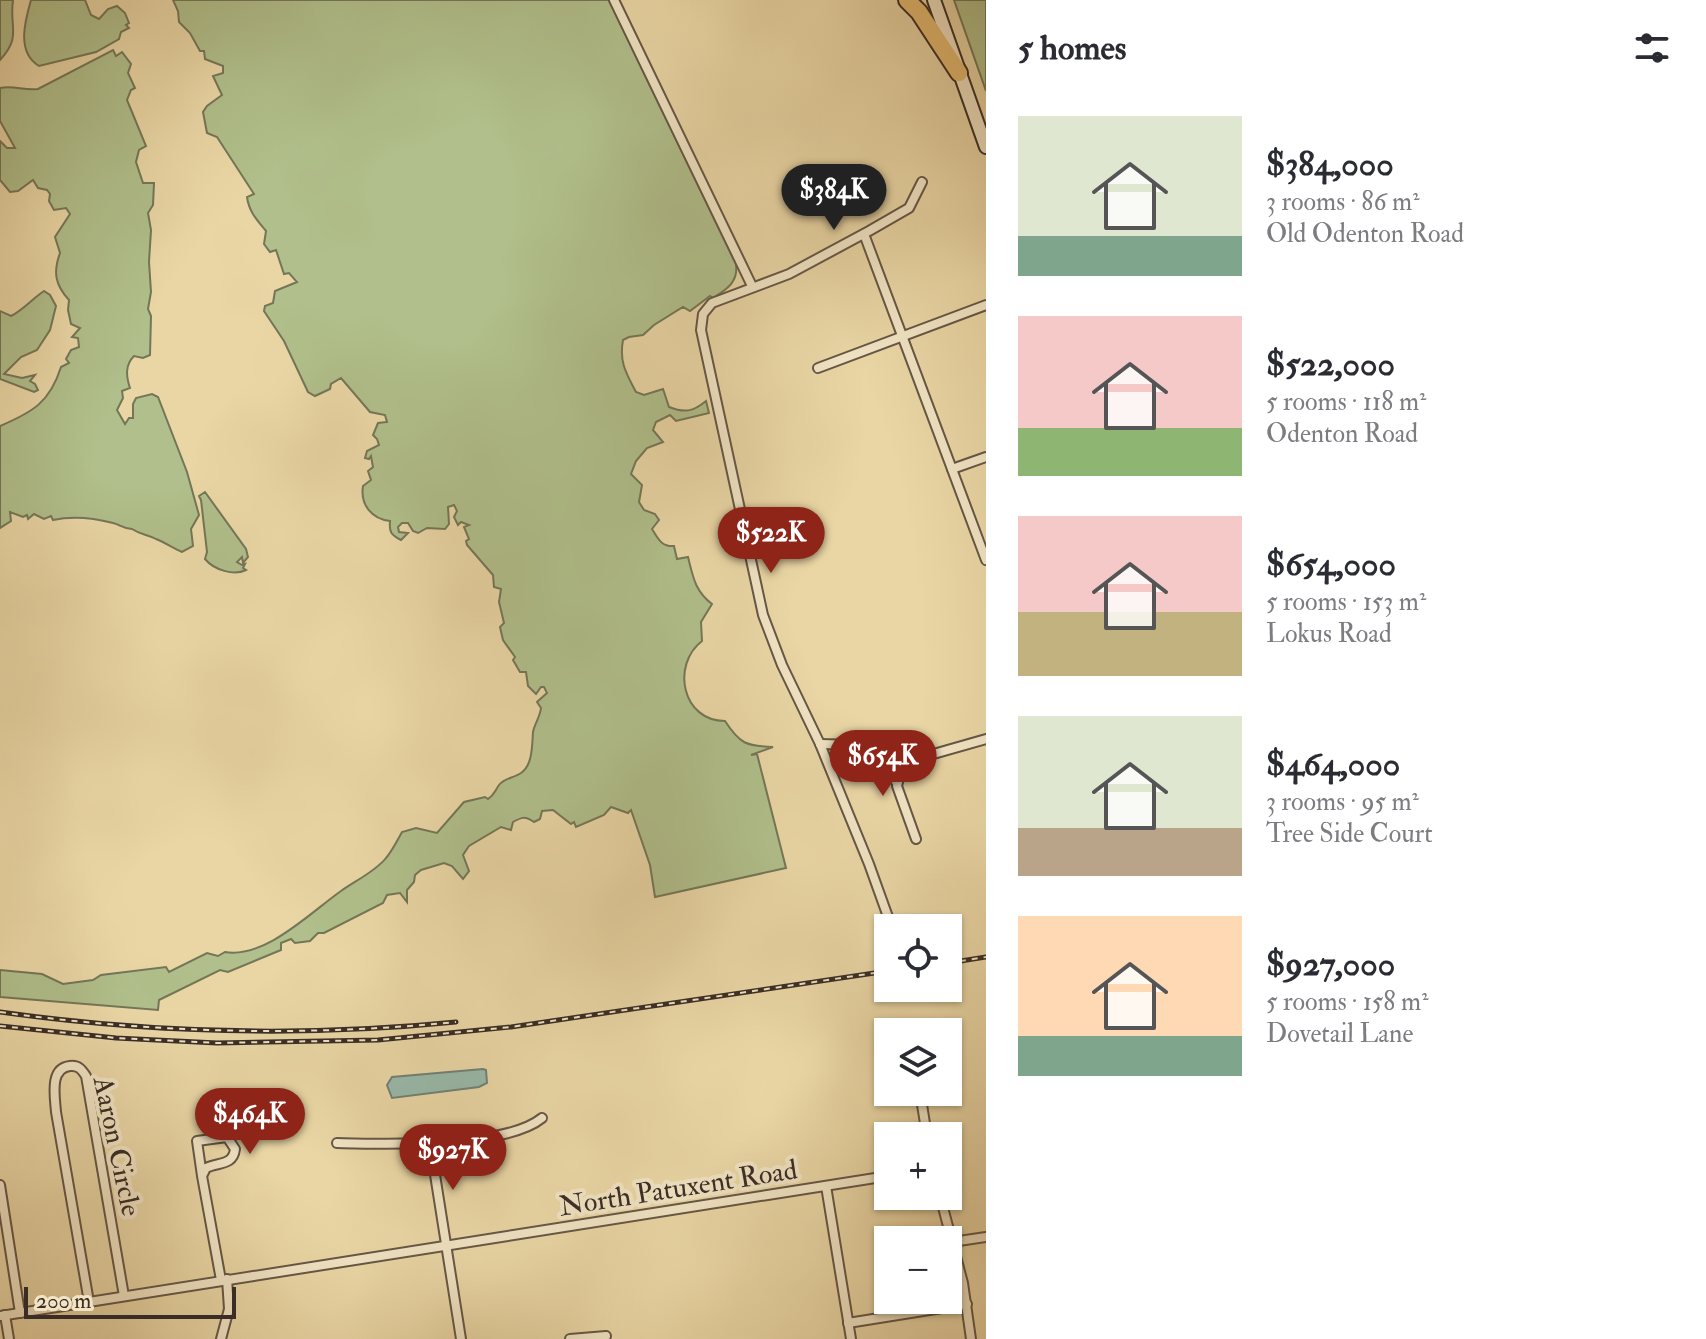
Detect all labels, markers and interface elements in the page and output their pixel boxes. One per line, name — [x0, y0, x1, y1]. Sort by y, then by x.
icon: filters — [1630, 26, 1674, 70]
text: 5 homes — [1018, 27, 1126, 70]
text: $384,000 — [1266, 143, 1394, 186]
icon: home — [1082, 148, 1178, 244]
pin: $384K — [778, 164, 890, 232]
text: $384K — [799, 174, 869, 206]
text: 3 rooms · 86 m² — [1266, 186, 1420, 218]
text: Old Odenton Road — [1266, 218, 1464, 250]
text: $522,000 — [1266, 343, 1395, 386]
icon: home — [1082, 348, 1178, 444]
text: 5 rooms · 118 m² — [1266, 386, 1426, 418]
text: Odenton Road — [1266, 418, 1418, 450]
pin: $522K — [715, 507, 827, 575]
text: $522K — [736, 517, 806, 549]
text: $654,000 — [1266, 543, 1396, 586]
icon: home — [1082, 548, 1178, 644]
text: 5 rooms · 153 m² — [1266, 586, 1426, 618]
text: Lokus Road — [1266, 618, 1392, 650]
pin: $654K — [827, 730, 939, 798]
text: $654K — [848, 740, 918, 772]
text: $464,000 — [1266, 743, 1400, 786]
icon: home — [1082, 748, 1178, 844]
text: 3 rooms · 95 m² — [1266, 786, 1419, 818]
text: Tree Side Court — [1266, 818, 1433, 850]
map controls — [874, 914, 962, 1314]
button: locate — [874, 914, 962, 1002]
text: $927,000 — [1266, 943, 1395, 986]
icon: home — [1082, 948, 1178, 1044]
text: 5 rooms · 158 m² — [1266, 986, 1428, 1018]
button: layers — [874, 1018, 962, 1106]
text: Dovetail Lane — [1266, 1018, 1413, 1050]
street label: Aaron Circle — [84, 1072, 148, 1219]
pin: $464K — [194, 1088, 306, 1156]
text: $464K — [213, 1098, 287, 1130]
button: + — [874, 1122, 962, 1210]
pin: $927K — [397, 1124, 509, 1192]
text: $927K — [417, 1134, 489, 1166]
street label: North Patuxent Road — [557, 1152, 800, 1225]
button: − — [874, 1226, 962, 1314]
scale bar — [24, 1283, 236, 1319]
text: 200 m — [36, 1287, 91, 1315]

